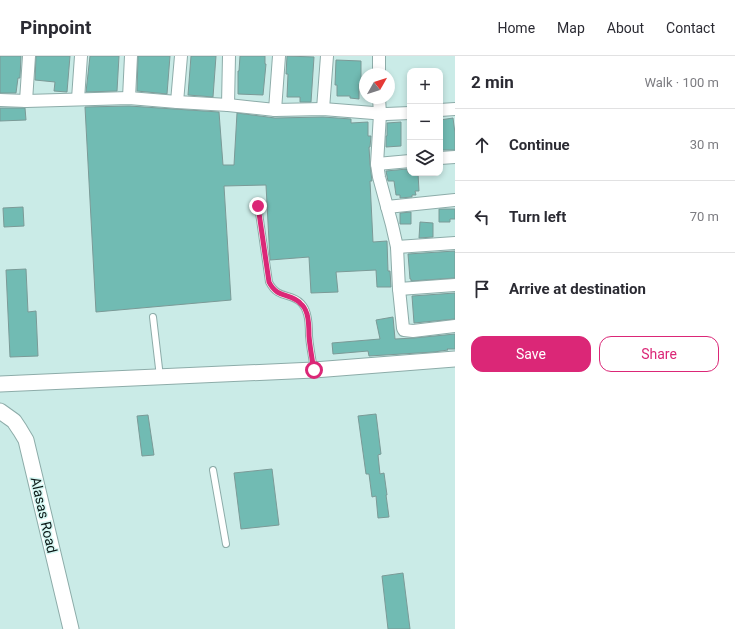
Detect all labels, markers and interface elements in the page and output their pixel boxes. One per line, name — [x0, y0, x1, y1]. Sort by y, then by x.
text: Pinpoint — [20, 16, 91, 39]
text: Home — [497, 20, 535, 36]
text: Map — [557, 20, 585, 36]
text: About — [607, 20, 644, 36]
text: Contact — [666, 20, 715, 36]
north arrow — [359, 68, 395, 104]
map controls — [407, 68, 443, 176]
button: + — [407, 68, 443, 104]
text: 2 min — [471, 72, 514, 92]
text: Walk · 100 m — [644, 75, 719, 90]
button: − — [407, 104, 443, 140]
icon: ahead — [471, 134, 493, 156]
text: Continue — [509, 136, 570, 154]
text: 30 m — [690, 137, 719, 152]
button: layers — [407, 140, 443, 176]
route end — [249, 197, 267, 215]
icon: left — [471, 206, 493, 228]
text: Turn left — [509, 208, 566, 226]
text: 70 m — [690, 209, 719, 224]
icon: arrive — [471, 278, 493, 300]
text: Arrive at destination — [509, 280, 646, 298]
button: Save — [471, 336, 591, 372]
button: Share — [599, 336, 719, 372]
route start — [305, 361, 323, 379]
street label: Alasas Road — [27, 475, 61, 555]

